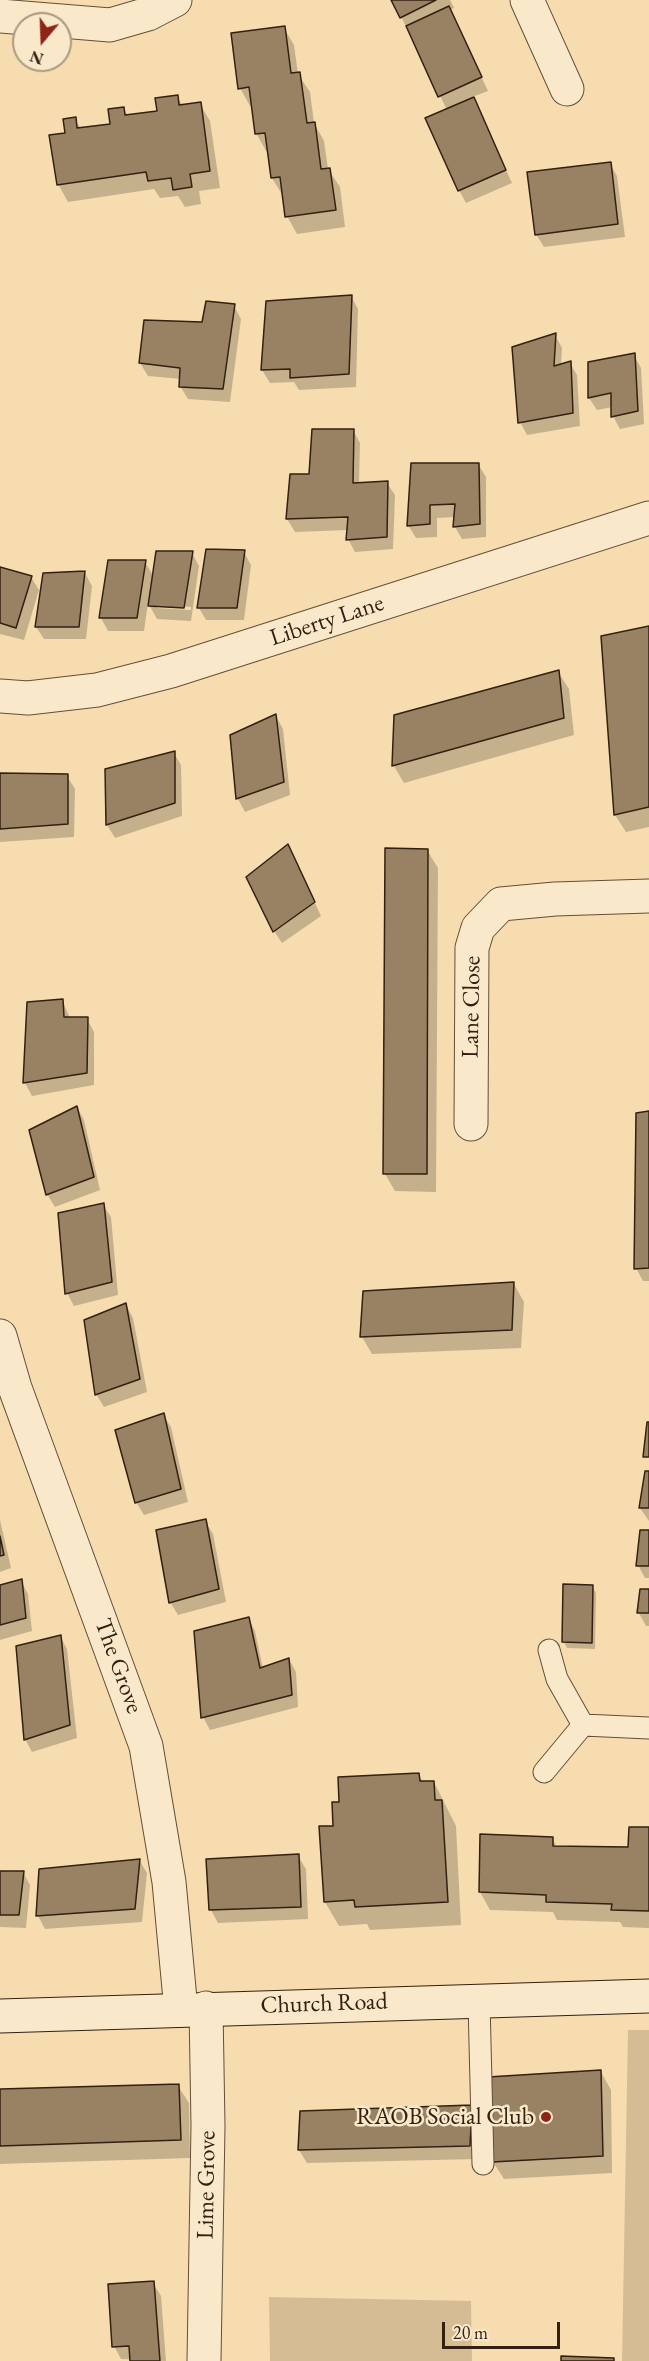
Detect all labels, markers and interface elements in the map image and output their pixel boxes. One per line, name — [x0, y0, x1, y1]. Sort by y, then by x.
north arrow — [12, 12, 72, 72]
text: N — [27, 46, 46, 70]
street label: Liberty Lane — [266, 589, 388, 653]
street label: Lane Close — [457, 956, 487, 1058]
street label: The Grove — [88, 1615, 148, 1717]
street label: Church Road — [260, 1987, 388, 2021]
place label: RAOB Social Club — [356, 2103, 534, 2131]
marker: RAOB Social Club — [539, 2110, 553, 2124]
street label: Lime Grove — [192, 2130, 222, 2240]
scale bar — [445, 2310, 564, 2348]
text: 20 m — [453, 2321, 488, 2344]

